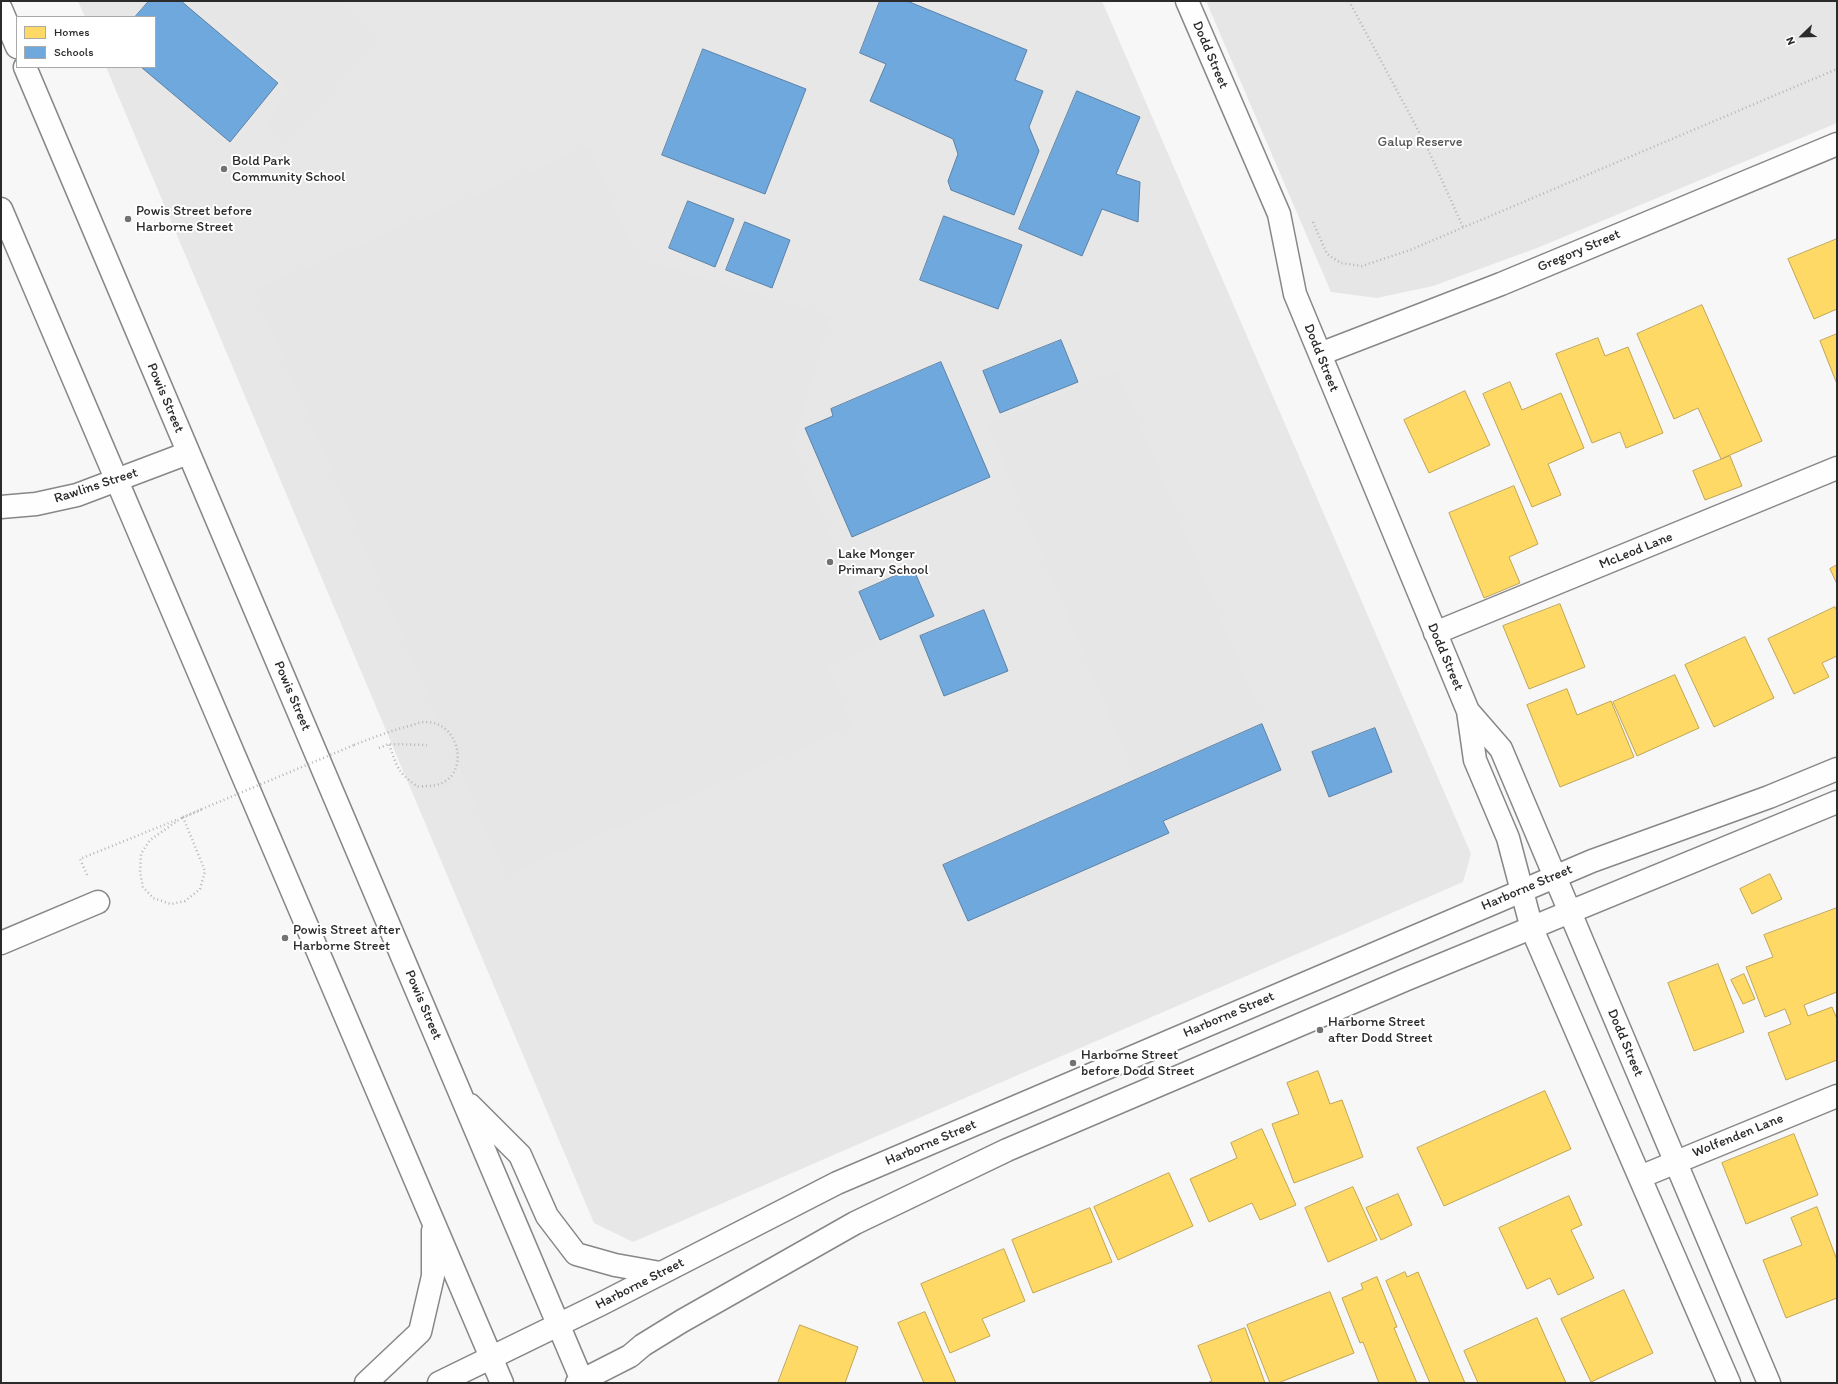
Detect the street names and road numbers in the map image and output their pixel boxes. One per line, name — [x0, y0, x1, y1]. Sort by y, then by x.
street label: Dodd Street — [1188, 19, 1232, 91]
street label: Gregory Street — [1535, 226, 1623, 276]
street label: Dodd Street — [1300, 322, 1342, 394]
street label: Powis Street — [143, 361, 187, 435]
street label: Rawlins Street — [52, 465, 140, 507]
street label: McLeod Lane — [1597, 529, 1675, 573]
street label: Dodd Street — [1423, 621, 1467, 693]
street label: Powis Street — [270, 659, 314, 733]
street label: Harborne Street — [1479, 861, 1575, 915]
street label: Powis Street — [401, 968, 445, 1042]
street label: Harborne Street — [1181, 988, 1277, 1042]
street label: Dodd Street — [1603, 1007, 1647, 1079]
street label: Wolfenden Lane — [1690, 1110, 1786, 1162]
street label: Harborne Street — [883, 1116, 979, 1170]
street label: Harborne Street — [593, 1254, 687, 1314]

